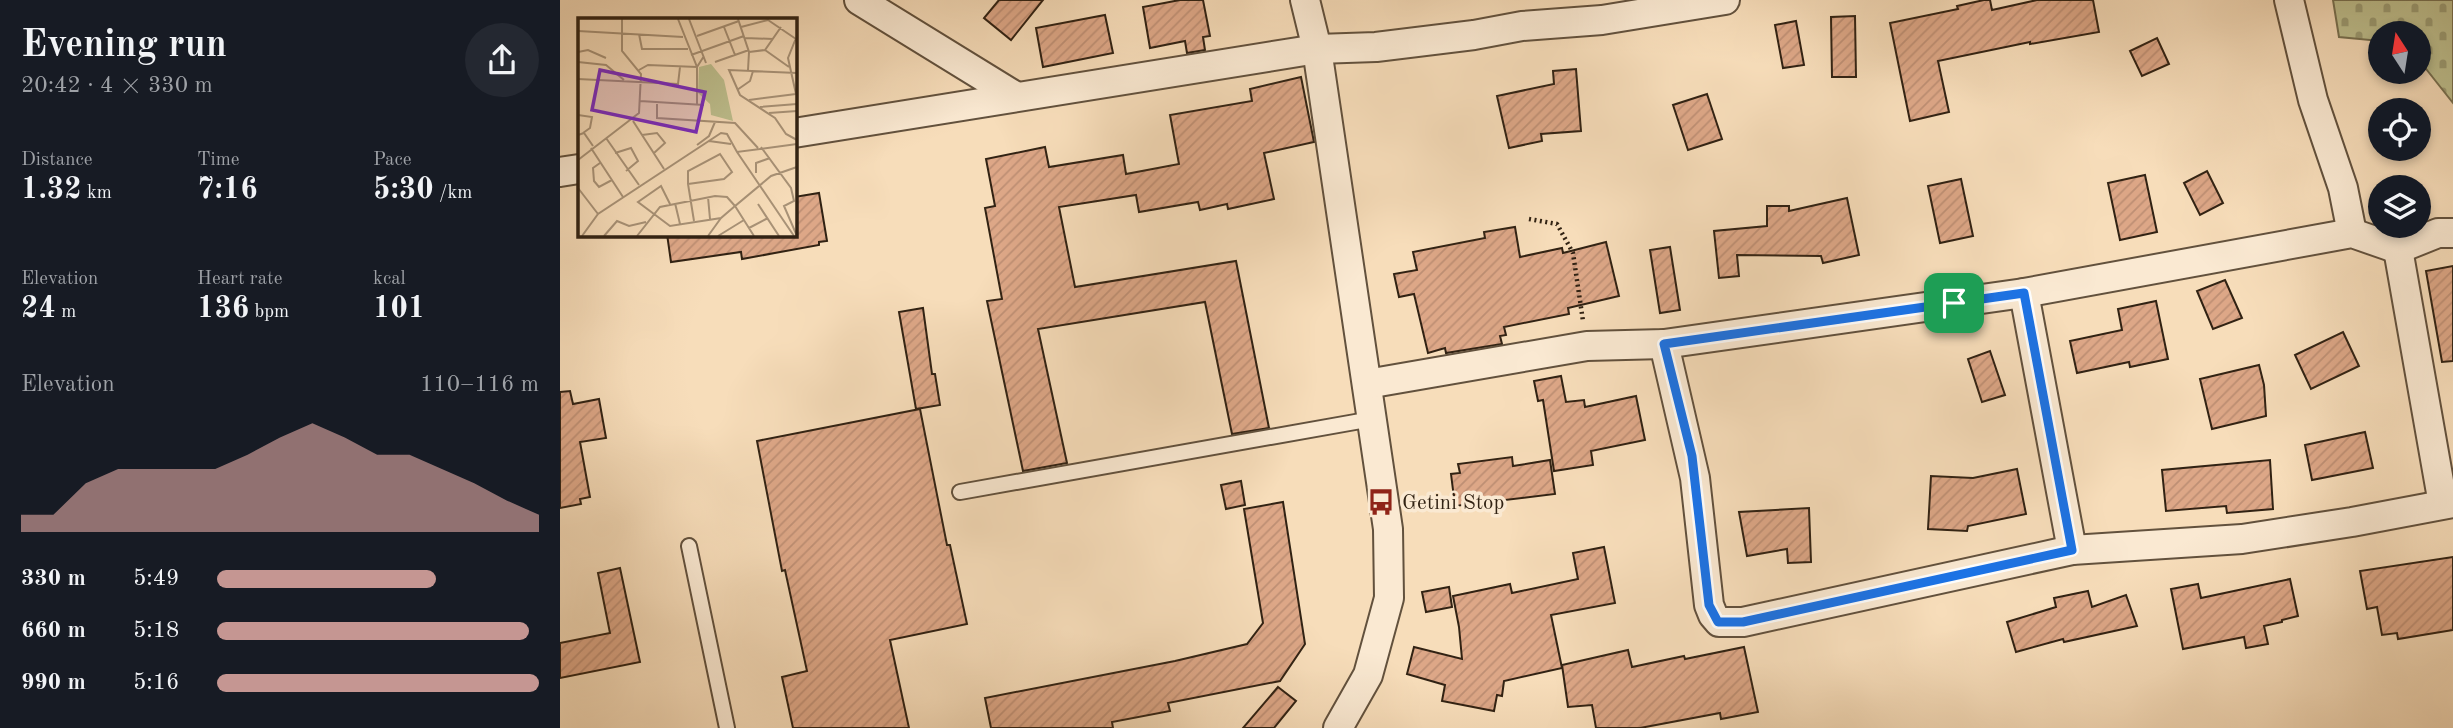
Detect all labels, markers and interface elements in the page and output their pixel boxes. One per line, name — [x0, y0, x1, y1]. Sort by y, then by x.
inset map — [578, 18, 796, 236]
north arrow — [2368, 21, 2431, 84]
map controls — [2368, 21, 2431, 238]
button: share — [465, 23, 539, 97]
text: Evening run — [21, 27, 227, 65]
text: 20:42 · 4 × 330 m — [21, 74, 213, 97]
button: locate — [2368, 98, 2431, 161]
text: Distance — [21, 151, 93, 170]
text: Time — [197, 151, 240, 170]
text: Pace — [373, 151, 412, 170]
text: 1.32 — [21, 175, 82, 205]
text: 7:16 — [197, 175, 258, 205]
text: 5:30 — [373, 175, 434, 205]
button: layers — [2368, 175, 2431, 238]
text: km — [82, 184, 112, 203]
text: /km — [434, 184, 472, 203]
text: Elevation — [21, 270, 98, 289]
text: Heart rate — [197, 270, 282, 289]
text: kcal — [373, 270, 406, 289]
pin — [1924, 273, 1984, 333]
icon: arrive — [1935, 284, 1973, 322]
text: 24 — [21, 294, 56, 324]
text: 136 — [197, 294, 249, 324]
text: 101 — [373, 294, 425, 324]
text: m — [56, 303, 76, 322]
text: bpm — [249, 303, 289, 322]
text: Elevation — [21, 373, 115, 396]
text: 110–116 m — [420, 373, 539, 396]
bus stop icon: Getini Stop — [1366, 487, 1396, 517]
place label: Getini Stop — [1402, 493, 1504, 514]
text: 330 m — [21, 567, 86, 590]
text: 5:49 — [133, 567, 179, 590]
text: 660 m — [21, 619, 86, 642]
text: 5:18 — [133, 619, 179, 642]
text: 990 m — [21, 671, 86, 694]
text: 5:16 — [133, 671, 179, 694]

